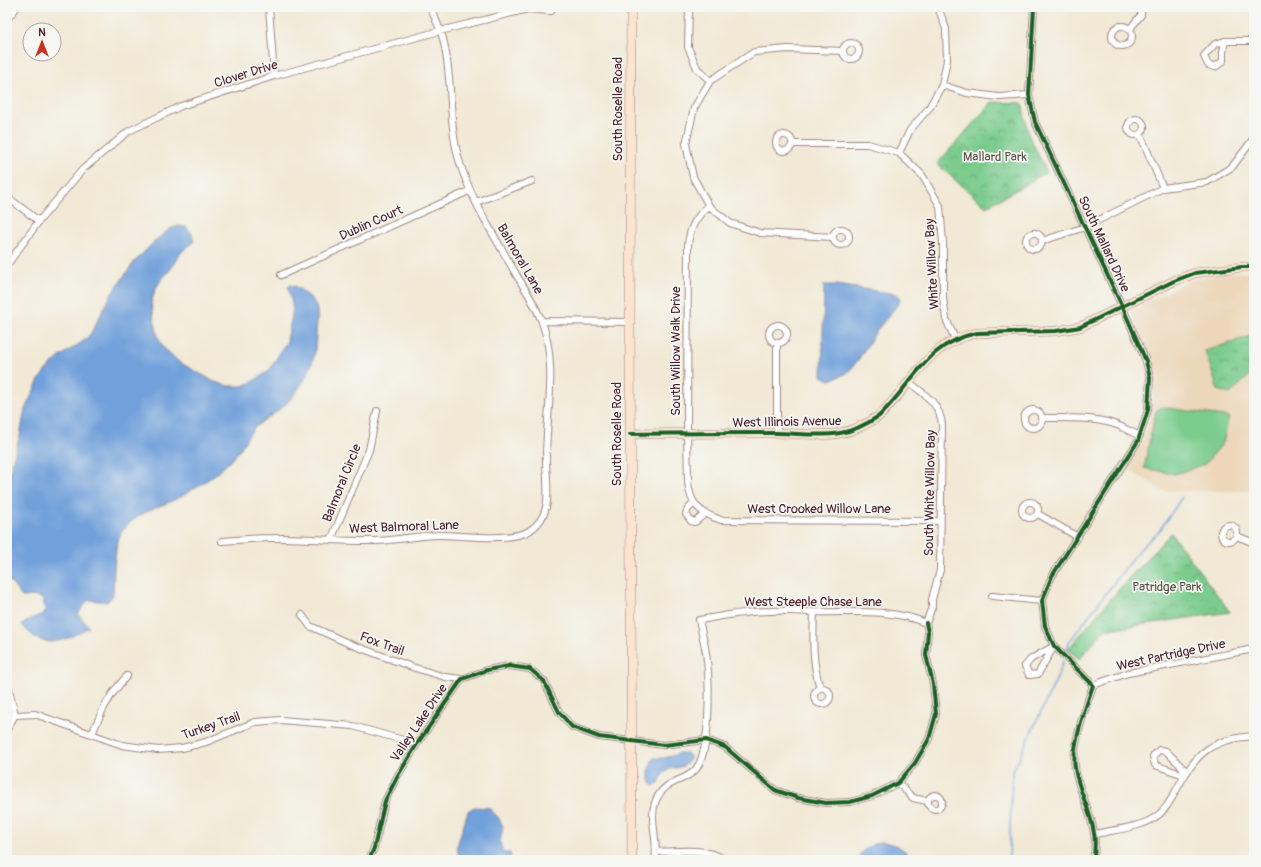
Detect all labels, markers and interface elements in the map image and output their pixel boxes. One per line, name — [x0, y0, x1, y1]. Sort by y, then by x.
north arrow — [22, 22, 62, 62]
text: N — [38, 26, 46, 39]
street label: Clover Drive — [212, 57, 280, 91]
street label: South Roselle Road — [610, 57, 626, 161]
park label: Mallard Park — [963, 149, 1028, 165]
street label: South Mallard Drive — [1075, 193, 1134, 295]
street label: Dublin Court — [337, 202, 406, 244]
street label: White Willow Bay — [922, 218, 942, 310]
street label: Balmoral Lane — [493, 221, 547, 297]
street label: South Willow Walk Drive — [668, 286, 684, 416]
street label: South Roselle Road — [609, 382, 625, 486]
street label: West Illinois Avenue — [732, 413, 842, 431]
street label: South White Willow Bay — [921, 429, 939, 556]
street label: Balmoral Circle — [319, 441, 365, 524]
street label: West Crooked Willow Lane — [747, 501, 891, 517]
street label: West Balmoral Lane — [349, 517, 460, 537]
park label: Patridge Park — [1132, 579, 1202, 595]
street label: West Steeple Chase Lane — [744, 594, 882, 610]
street label: Fox Trail — [358, 629, 406, 659]
street label: West Partridge Drive — [1115, 636, 1227, 674]
street label: Valley Lake Drive — [387, 680, 451, 765]
street label: Turkey Trail — [179, 708, 243, 744]

